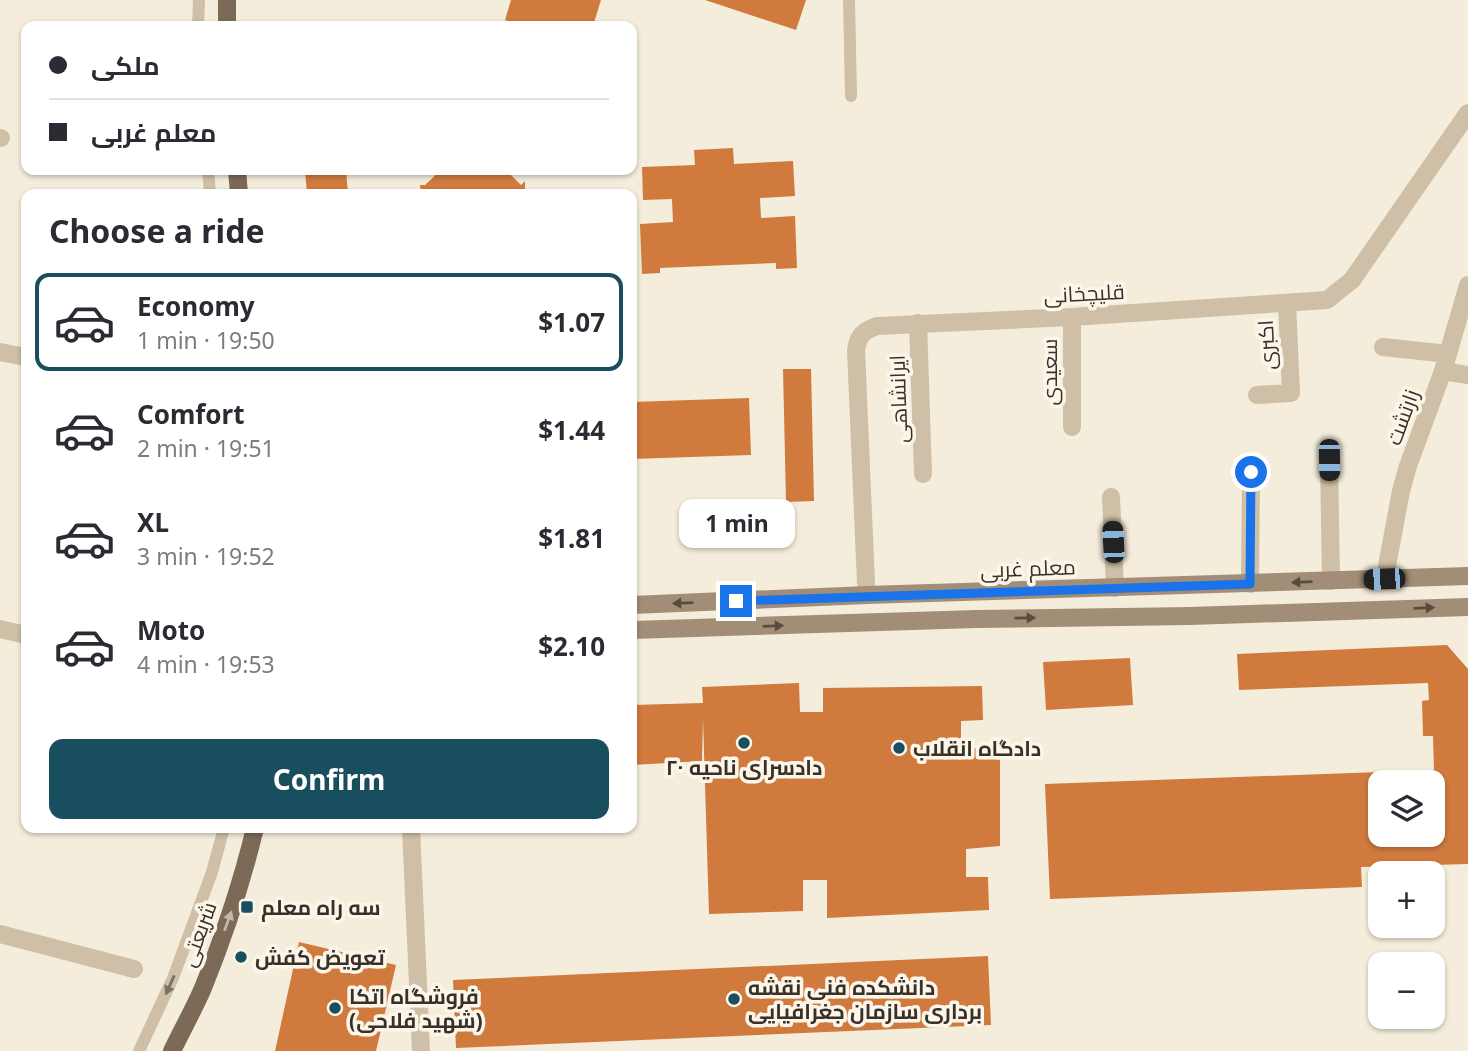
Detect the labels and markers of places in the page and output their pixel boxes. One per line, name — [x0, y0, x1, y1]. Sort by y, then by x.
place label: دادگاه انقلاب — [913, 734, 1041, 762]
marker: دادسرای ناحیه ۲۰ — [736, 735, 752, 751]
marker: دادگاه انقلاب — [891, 740, 907, 756]
place label: دادسرای ناحیه ۲۰ — [666, 753, 822, 781]
place label: سه راه معلم — [261, 893, 381, 922]
marker: سه راه معلم — [239, 899, 255, 915]
place label: تعویض کفش — [255, 943, 386, 971]
marker: تعویض کفش — [233, 949, 249, 965]
place label: دانشکده فنی نقشه برداری سازمان جغرافیایی — [748, 973, 982, 1025]
place label: فروشگاه اتکا (شهید فلاحی) — [349, 982, 483, 1034]
marker: دانشکده فنی نقشه برداری سازمان جغرافیایی — [726, 991, 742, 1007]
marker: فروشگاه اتکا (شهید فلاحی) — [327, 1000, 343, 1016]

